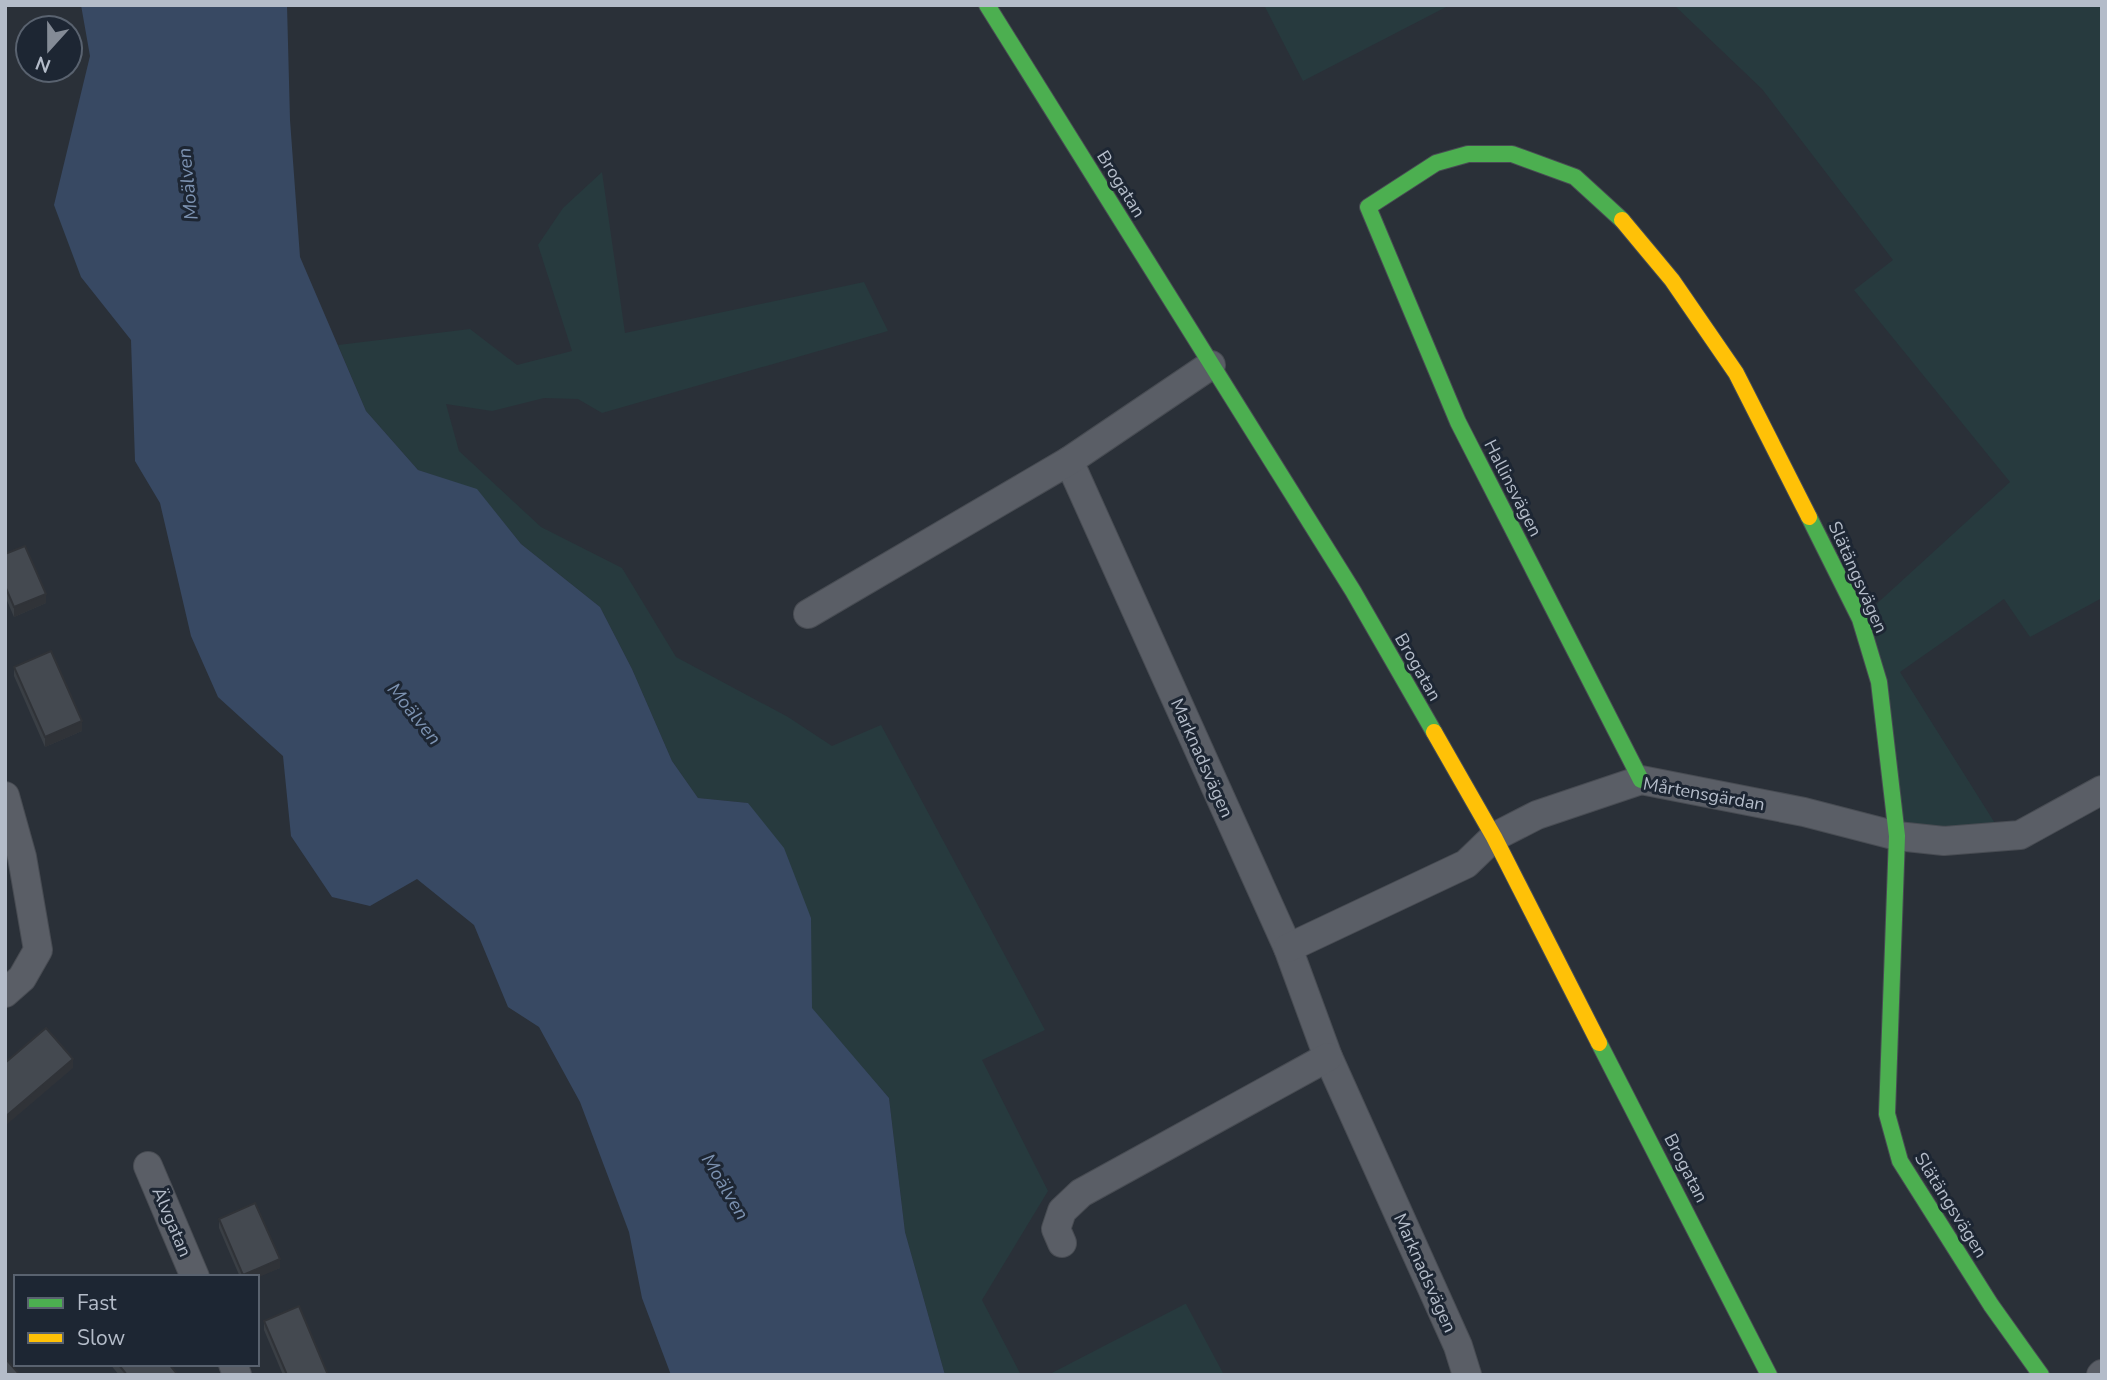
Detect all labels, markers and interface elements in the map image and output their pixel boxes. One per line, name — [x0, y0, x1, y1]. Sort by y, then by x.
north arrow — [14, 14, 84, 84]
text: N — [32, 49, 55, 79]
water label: Moälven — [171, 146, 205, 222]
street label: Brogatan — [1091, 146, 1151, 222]
street label: Hallinsvägen — [1478, 435, 1548, 541]
street label: Slätängsvägen — [1823, 517, 1893, 637]
street label: Brogatan — [1389, 629, 1447, 705]
water label: Moälven — [381, 678, 447, 750]
street label: Marknadsvägen — [1165, 695, 1239, 821]
street label: Mårtensgärdan — [1641, 771, 1767, 817]
street label: Brogatan — [1658, 1129, 1714, 1207]
street label: Slätängsvägen — [1909, 1148, 1993, 1262]
water label: Moälven — [695, 1149, 755, 1225]
street label: Älvgatan — [147, 1183, 197, 1261]
street label: Marknadsvägen — [1388, 1210, 1462, 1336]
legend — [14, 1275, 259, 1366]
text: Fast — [77, 1289, 117, 1317]
text: Slow — [77, 1324, 126, 1352]

